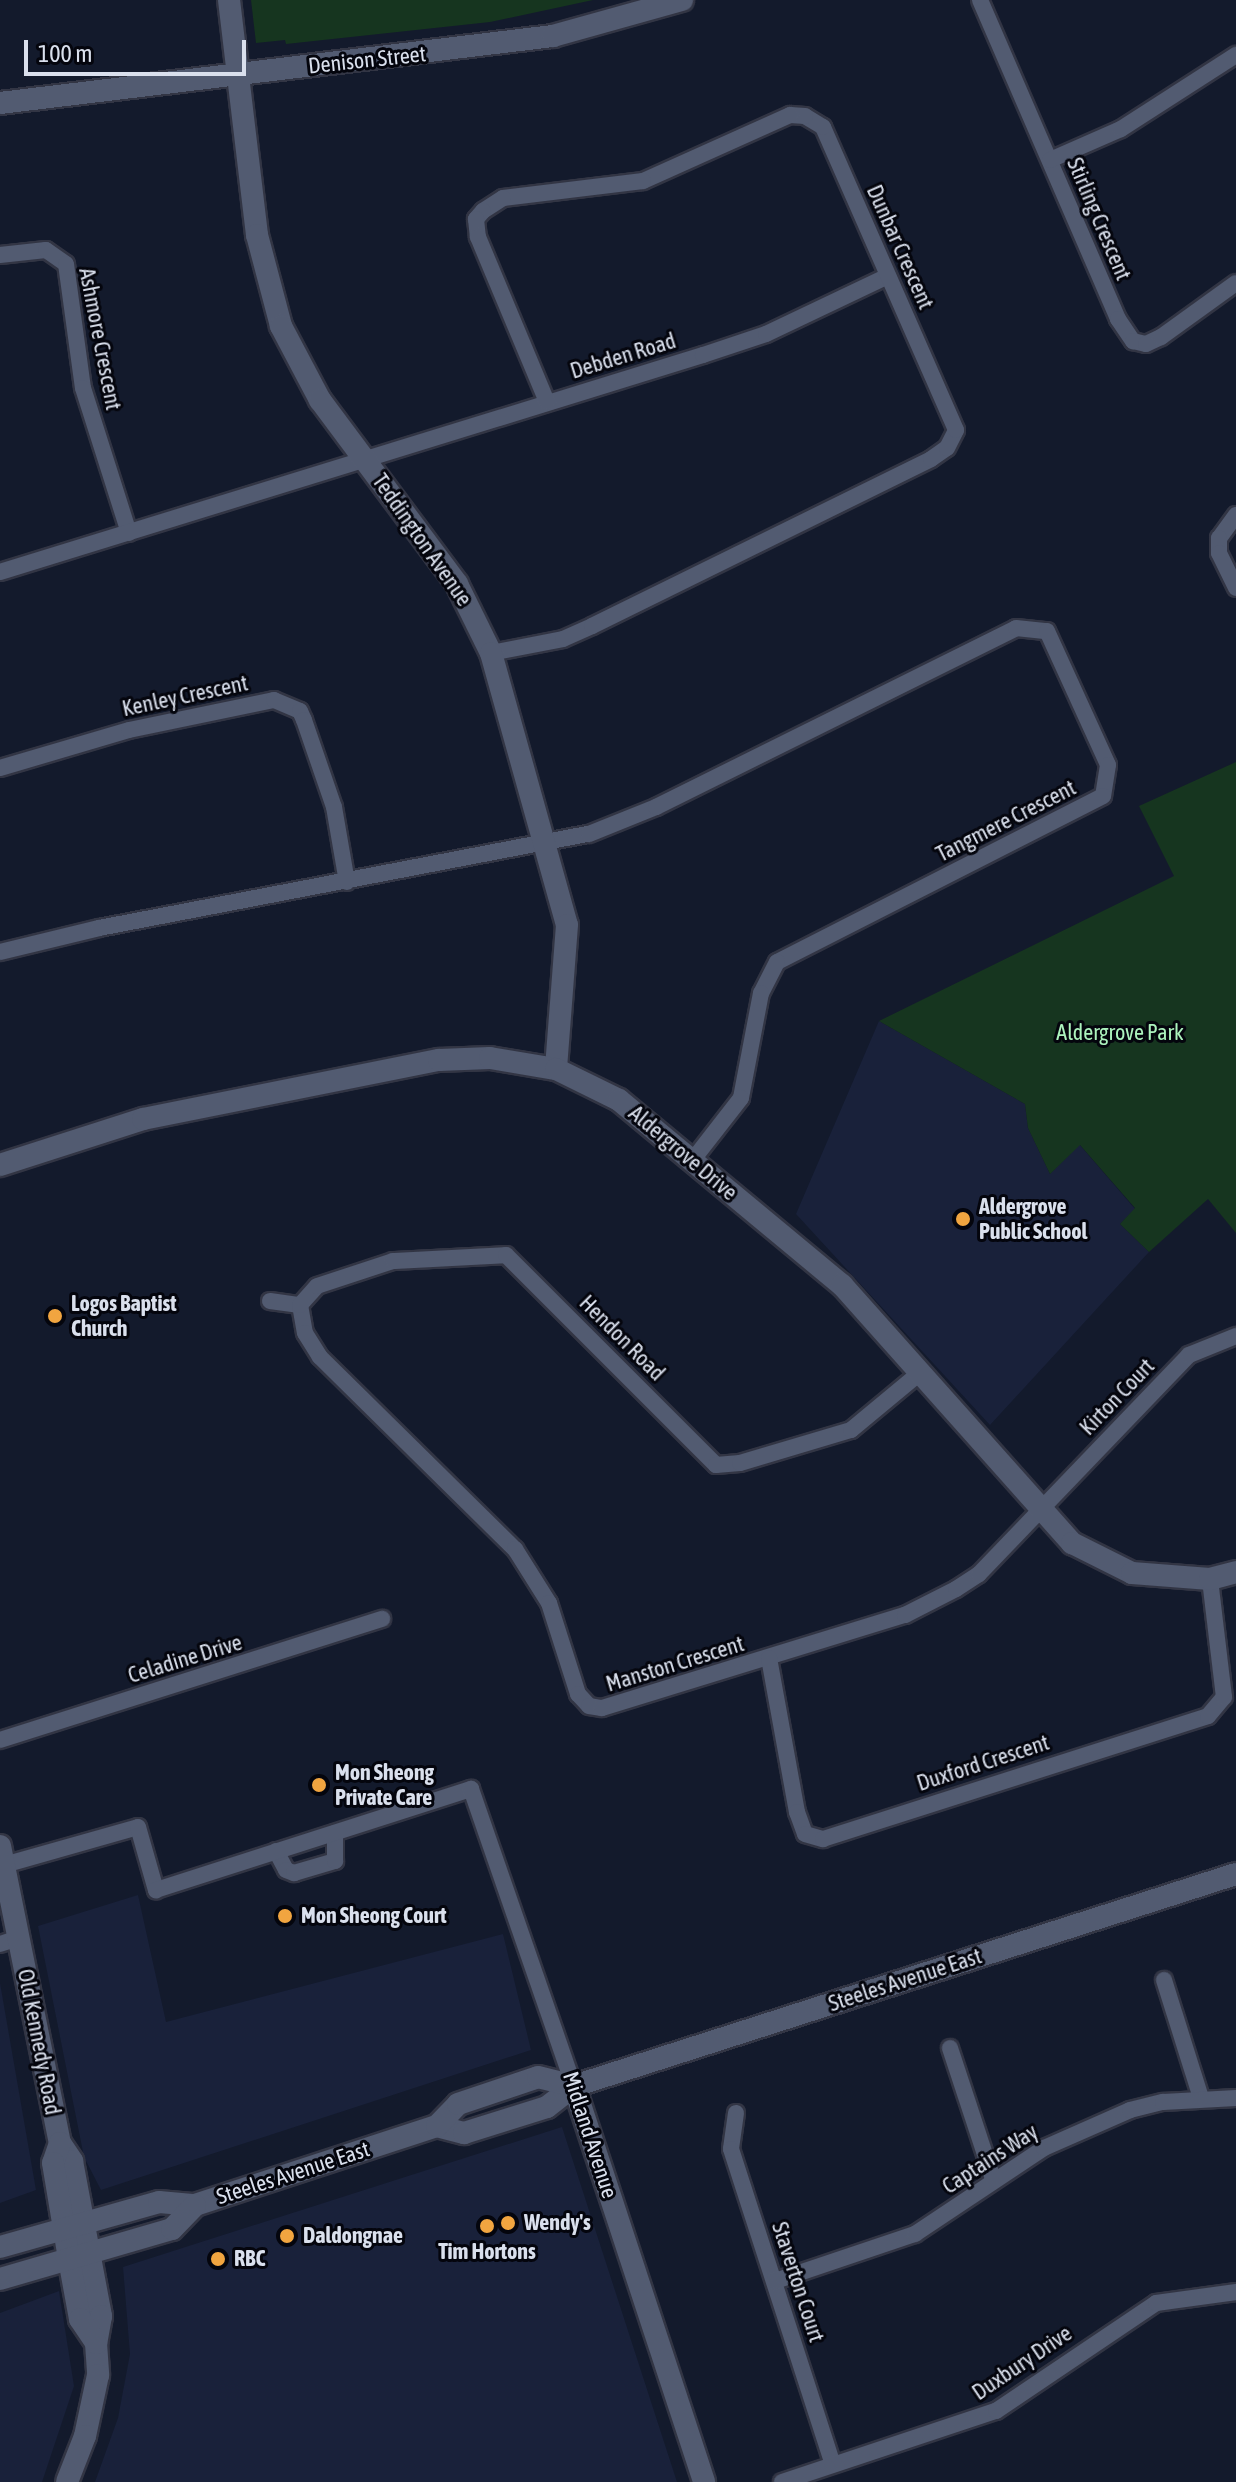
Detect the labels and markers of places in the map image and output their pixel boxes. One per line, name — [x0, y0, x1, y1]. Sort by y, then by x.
place label: Aldergrove Public School — [979, 1193, 1087, 1244]
marker: Aldergrove Public School — [954, 1210, 972, 1228]
place label: Logos Baptist Church — [71, 1290, 177, 1342]
marker: Logos Baptist Church — [46, 1307, 64, 1325]
place label: Mon Sheong Private Care — [335, 1759, 434, 1810]
marker: Mon Sheong Private Care — [310, 1776, 328, 1794]
place label: Mon Sheong Court — [301, 1903, 447, 1929]
marker: Mon Sheong Court — [276, 1907, 294, 1925]
place label: Wendy's — [524, 2210, 591, 2236]
marker: Wendy's — [499, 2214, 517, 2232]
marker: Tim Hortons — [478, 2217, 496, 2235]
place label: Daldongnae — [303, 2223, 403, 2249]
marker: Daldongnae — [278, 2227, 296, 2245]
place label: Tim Hortons — [438, 2239, 536, 2265]
place label: RBC — [234, 2246, 265, 2272]
marker: RBC — [209, 2250, 227, 2268]

